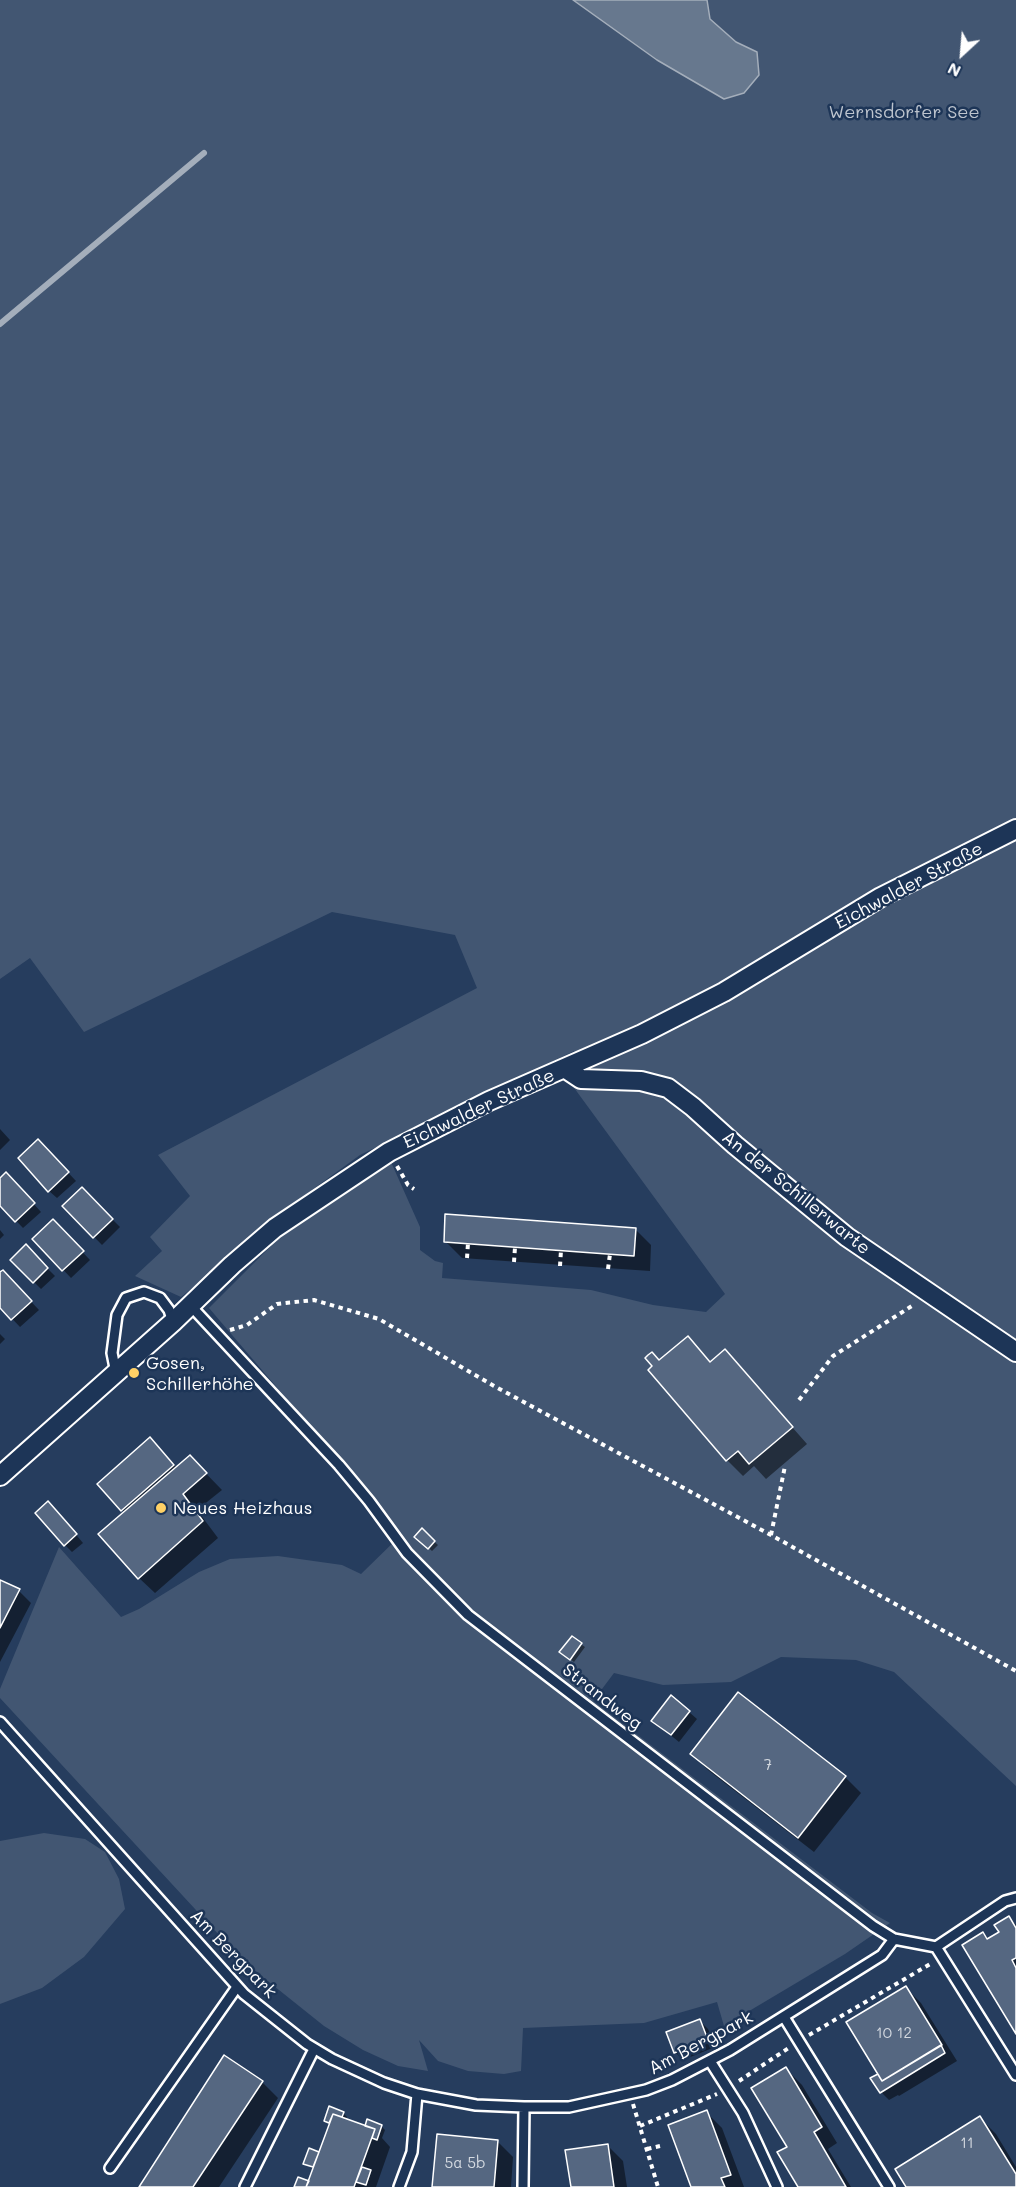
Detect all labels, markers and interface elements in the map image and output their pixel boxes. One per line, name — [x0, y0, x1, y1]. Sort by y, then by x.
north arrow — [932, 24, 992, 84]
text: N — [944, 59, 964, 83]
park label: Wernsdorfer See — [828, 101, 980, 123]
street label: Eichwalder Straße — [831, 838, 987, 934]
street label: Eichwalder Straße — [400, 1064, 558, 1154]
street label: An der Schillerwarte — [718, 1127, 874, 1259]
place label: Gosen, Schillerhöhe — [146, 1352, 254, 1394]
marker: Gosen, Schillerhöhe — [127, 1366, 141, 1380]
place label: Neues Heizhaus — [173, 1497, 312, 1519]
marker: Neues Heizhaus — [154, 1501, 168, 1515]
street label: Strandweg — [558, 1659, 646, 1735]
house number: 7 — [764, 1756, 772, 1774]
street label: Am Bergpark — [185, 1905, 281, 2003]
street label: Am Bergpark — [645, 2006, 757, 2080]
house number: 10 12 — [876, 2024, 912, 2042]
house number: 11 — [960, 2134, 974, 2152]
house number: 5a 5b — [444, 2154, 486, 2172]

